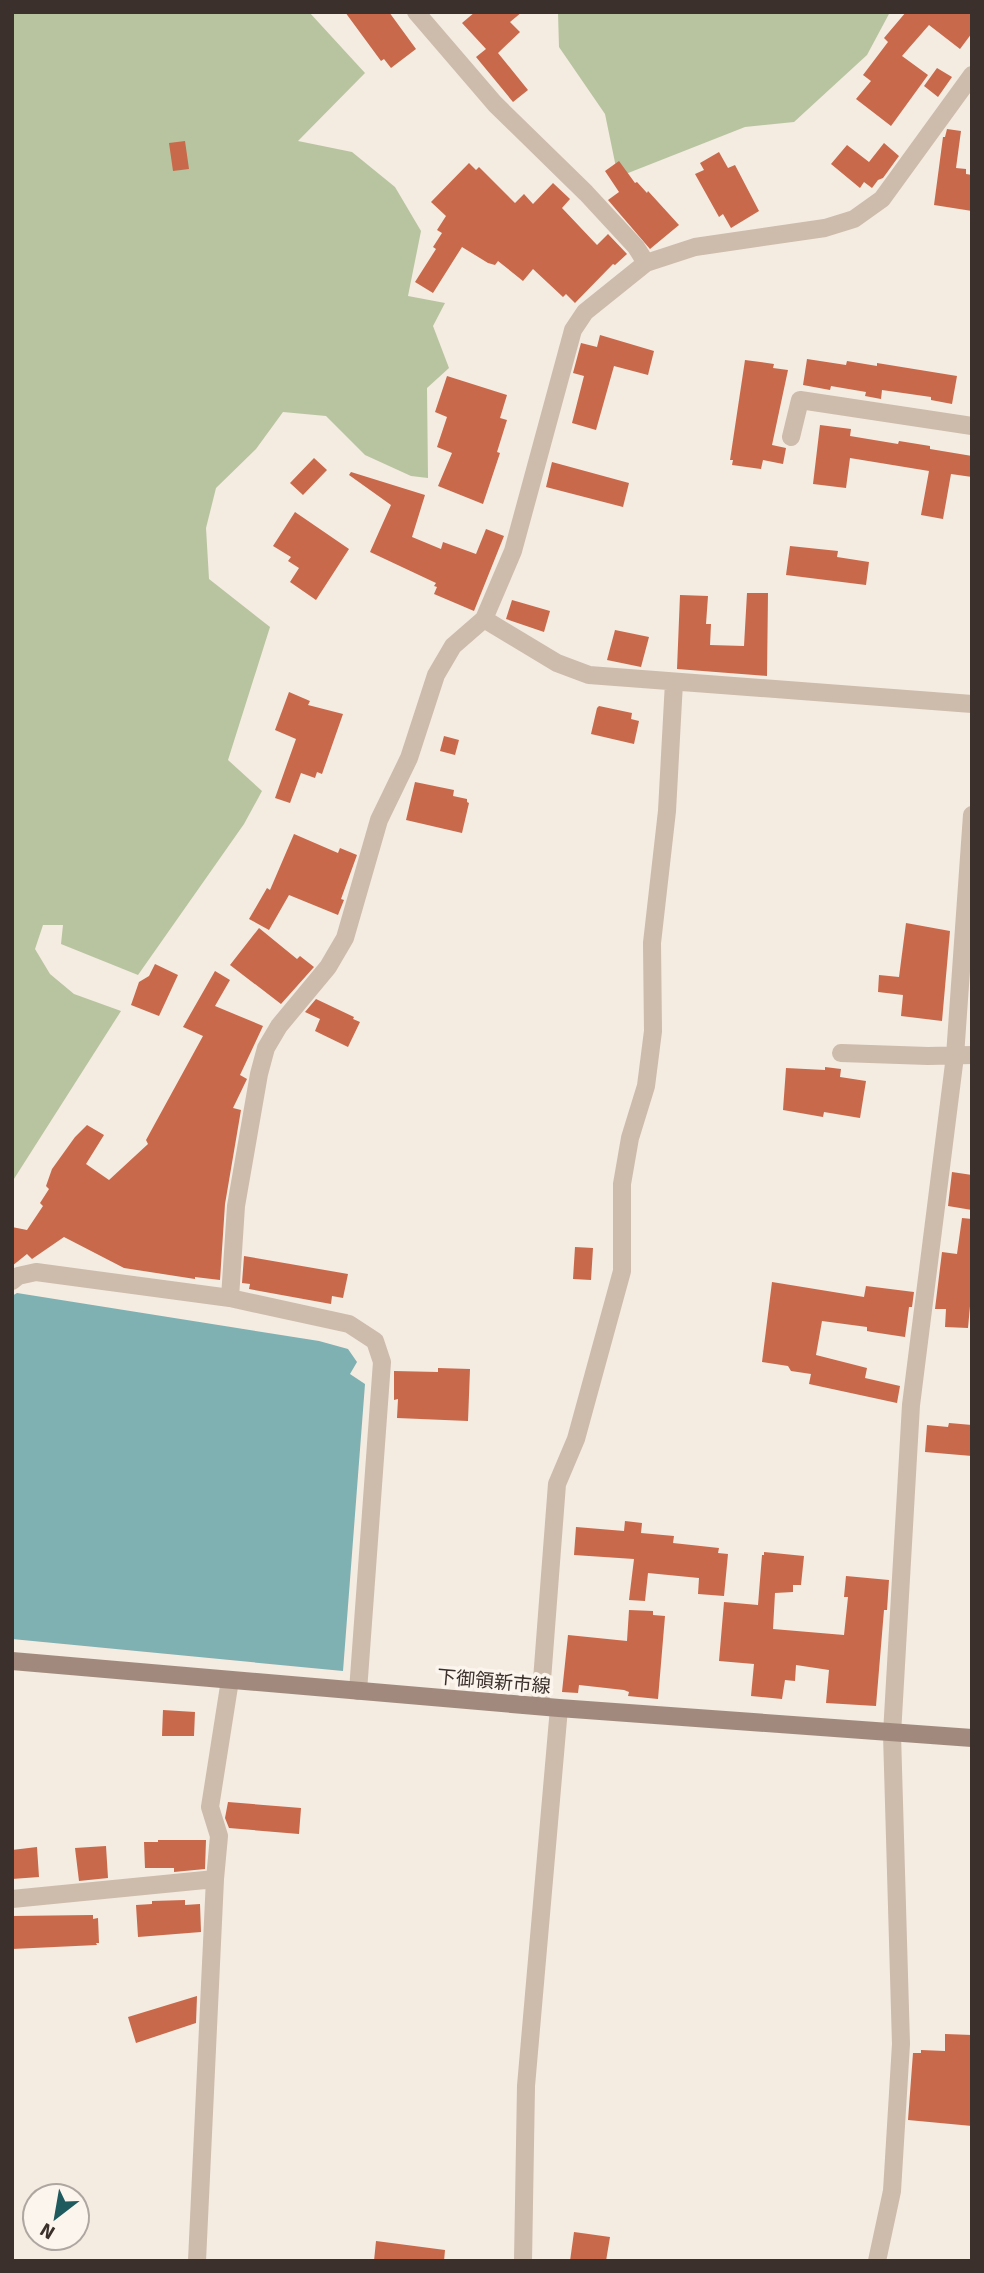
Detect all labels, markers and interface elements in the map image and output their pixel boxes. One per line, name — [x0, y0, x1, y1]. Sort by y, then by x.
street label: 下御領新市線 — [436, 1665, 552, 1699]
north arrow — [21, 2182, 91, 2252]
text: N — [36, 2217, 60, 2244]

